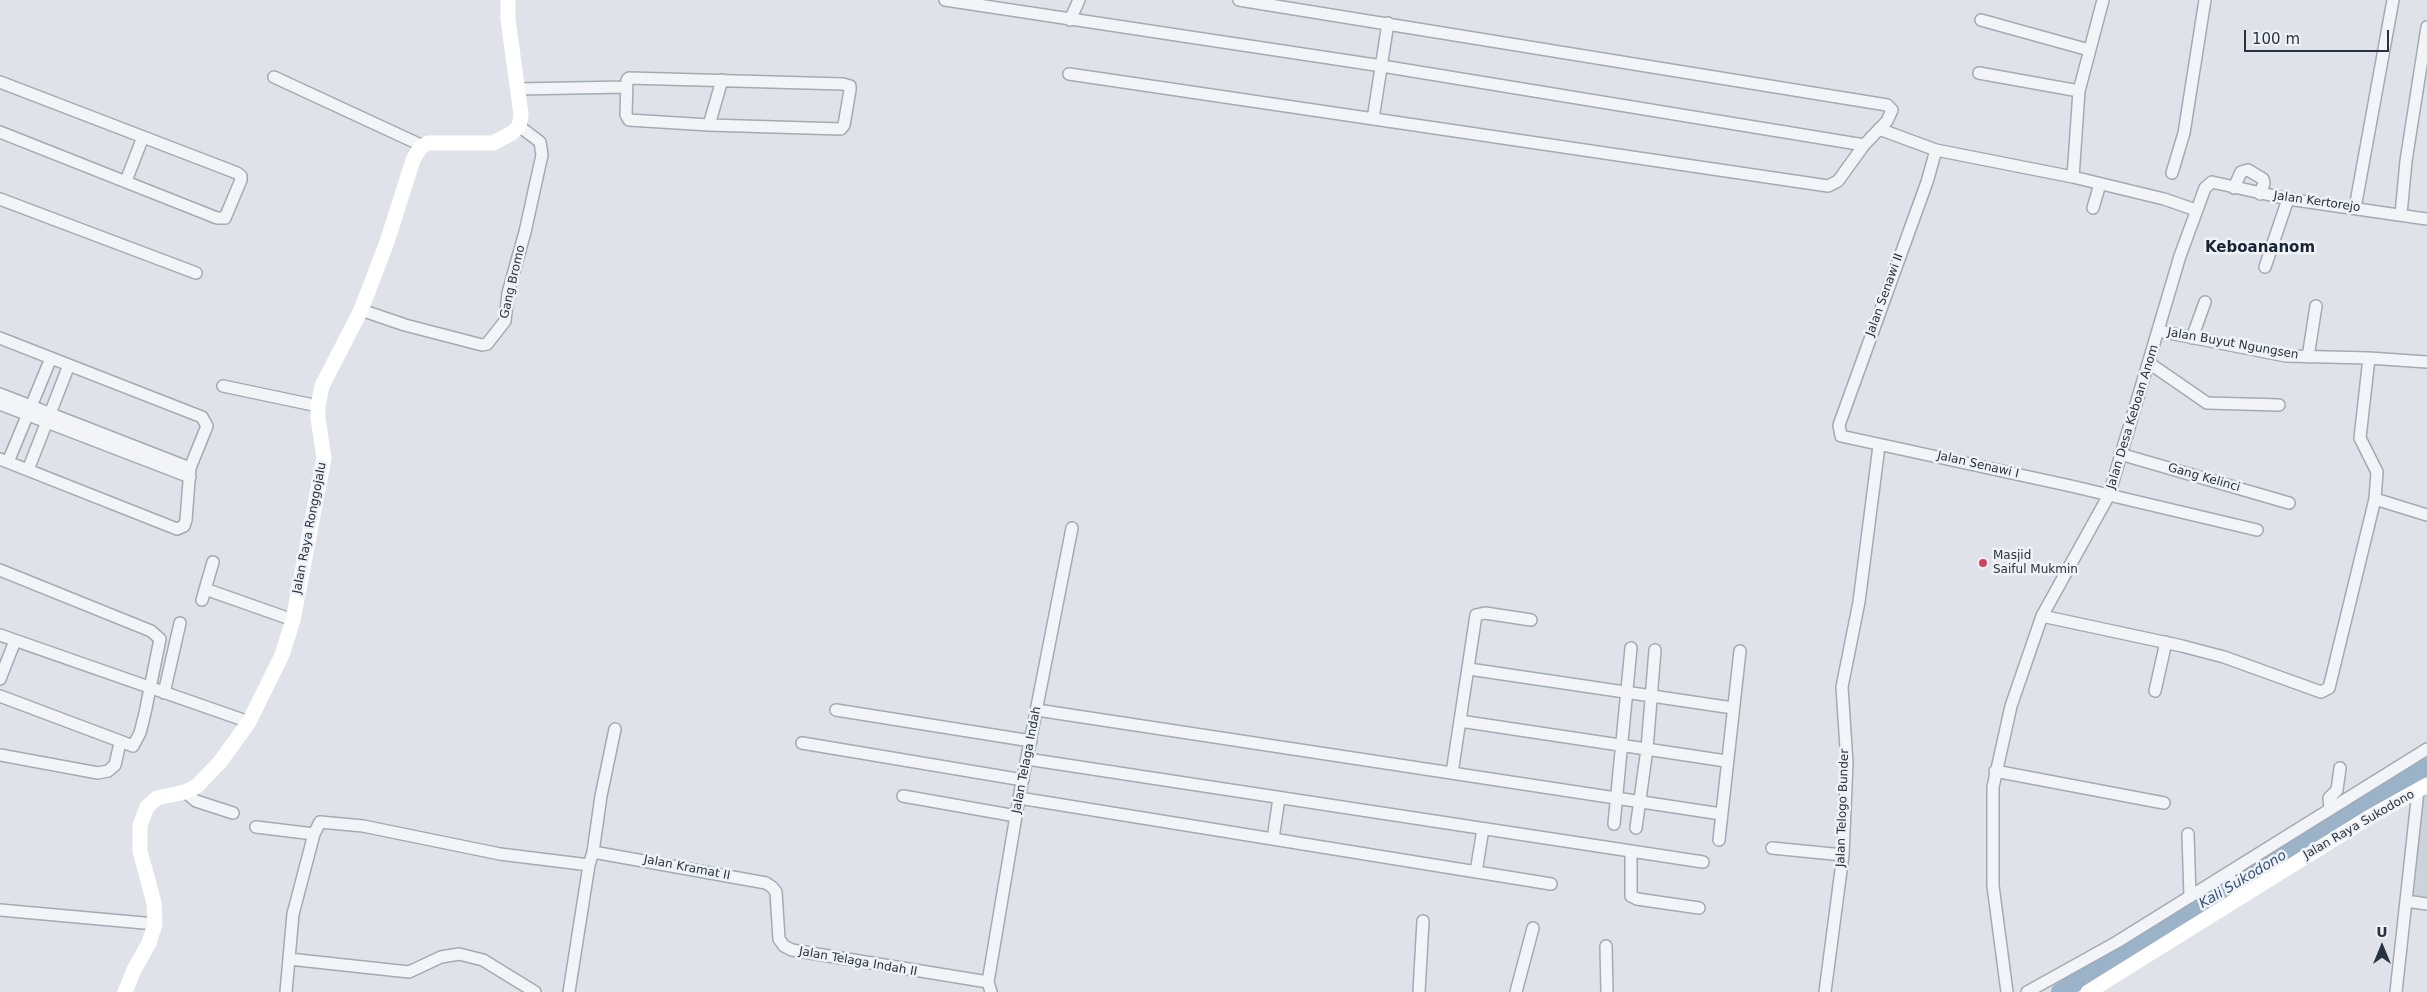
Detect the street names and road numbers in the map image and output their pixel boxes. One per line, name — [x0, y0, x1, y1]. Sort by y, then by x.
street label: Jalan Kertorejo — [2273, 189, 2361, 215]
street label: Gang Bromo — [498, 244, 528, 320]
street label: Jalan Senawi II — [1863, 252, 1907, 338]
street label: Jalan Buyut Ngungsen — [2166, 325, 2300, 363]
street label: Jalan Desa Keboan Anom — [2104, 343, 2162, 491]
street label: Jalan Senawi I — [1936, 449, 2020, 481]
street label: Jalan Raya Ronggojalu — [290, 461, 330, 595]
street label: Gang Kelinci — [2166, 461, 2242, 495]
street label: Jalan Telaga Indah — [1010, 705, 1044, 815]
street label: Jalan Telogo Bunder — [1834, 749, 1852, 867]
street label: Jalan Raya Sukodono — [2301, 787, 2417, 863]
street label: Jalan Kramat II — [643, 853, 731, 883]
street label: Jalan Telaga Indah II — [798, 945, 918, 979]

